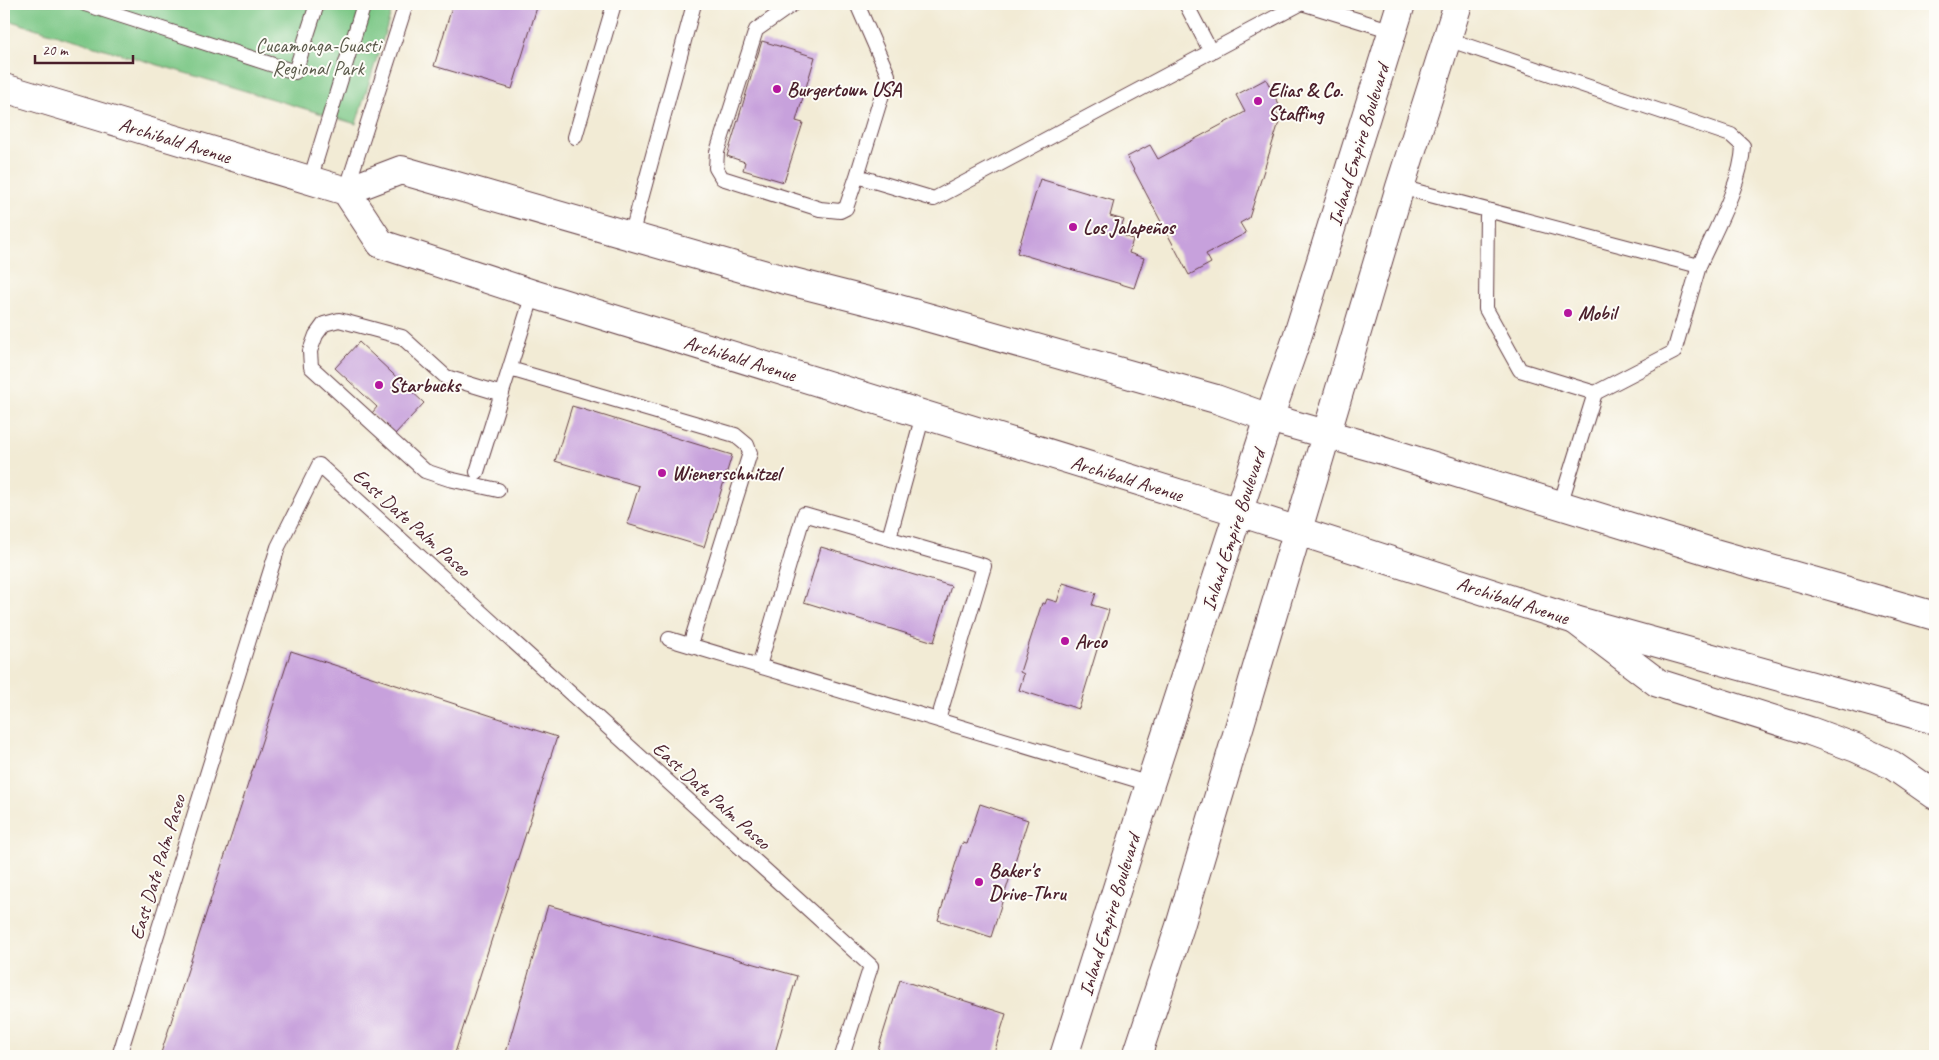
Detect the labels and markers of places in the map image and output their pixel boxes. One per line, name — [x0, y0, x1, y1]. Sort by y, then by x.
place label: Burgertown USA — [787, 77, 902, 102]
place label: Elias & Co. Staffing — [1268, 78, 1344, 126]
marker: Burgertown USA — [771, 83, 783, 95]
marker: Elias & Co. Staffing — [1252, 95, 1264, 107]
place label: Los Jalapeños — [1083, 215, 1177, 240]
marker: Los Jalapeños — [1067, 221, 1079, 233]
place label: Mobil — [1578, 301, 1620, 326]
marker: Mobil — [1562, 307, 1574, 319]
place label: Starbucks — [389, 373, 462, 398]
marker: Starbucks — [373, 379, 385, 391]
place label: Wienerschnitzel — [672, 461, 784, 486]
marker: Wienerschnitzel — [656, 467, 668, 479]
place label: Arco — [1075, 629, 1108, 654]
marker: Arco — [1059, 635, 1071, 647]
place label: Baker's Drive-Thru — [989, 858, 1067, 906]
marker: Baker's Drive-Thru — [973, 876, 985, 888]

